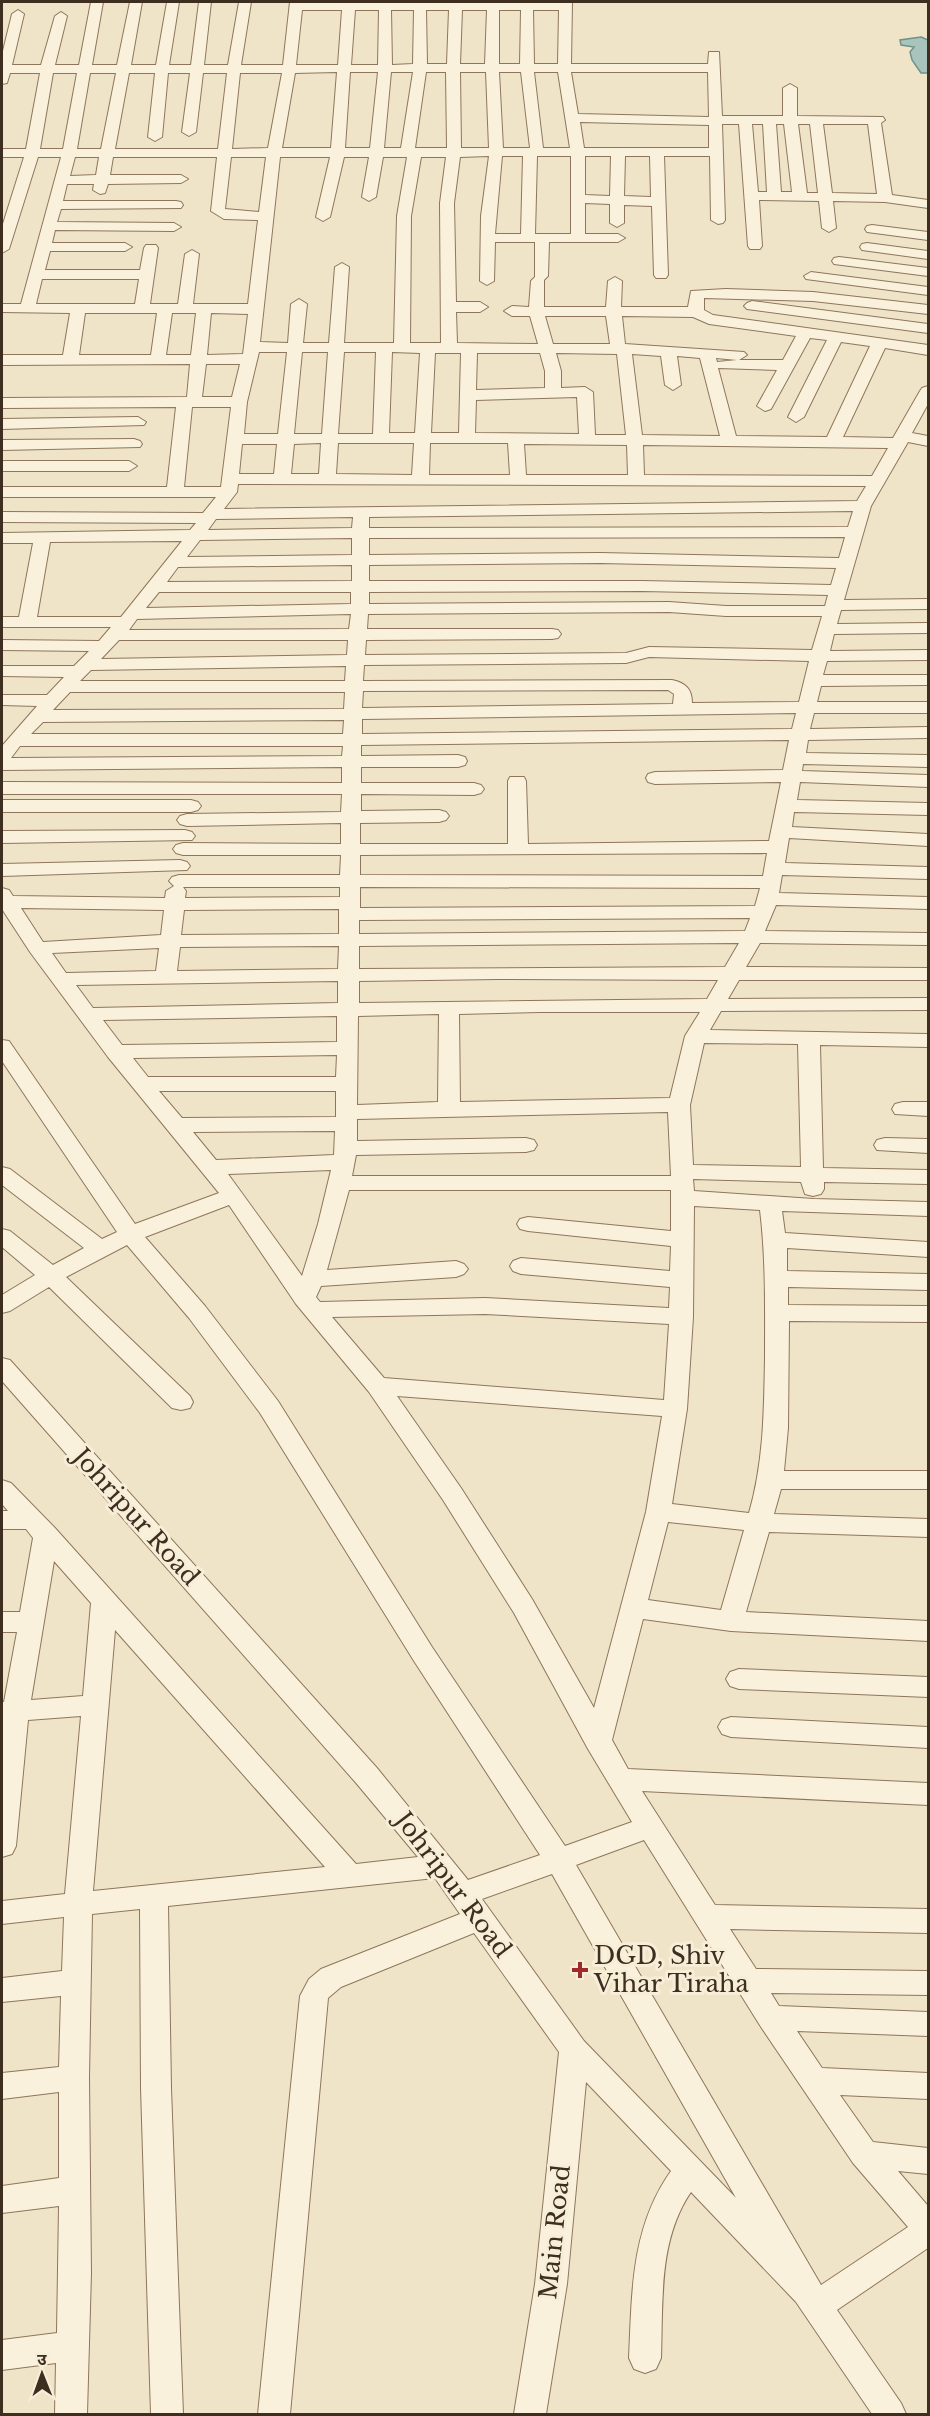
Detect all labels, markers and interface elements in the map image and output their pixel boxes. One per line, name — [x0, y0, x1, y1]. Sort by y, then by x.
street label: Johripur Road — [65, 1440, 206, 1591]
street label: Johripur Road — [387, 1804, 518, 1963]
place label: DGD, Shiv Vihar Tiraha — [593, 1941, 750, 1998]
marker: DGD, Shiv Vihar Tiraha — [571, 1961, 589, 1979]
street label: Main Road — [533, 2163, 576, 2301]
north arrow — [12, 2344, 72, 2404]
text: उ — [37, 2349, 47, 2369]

